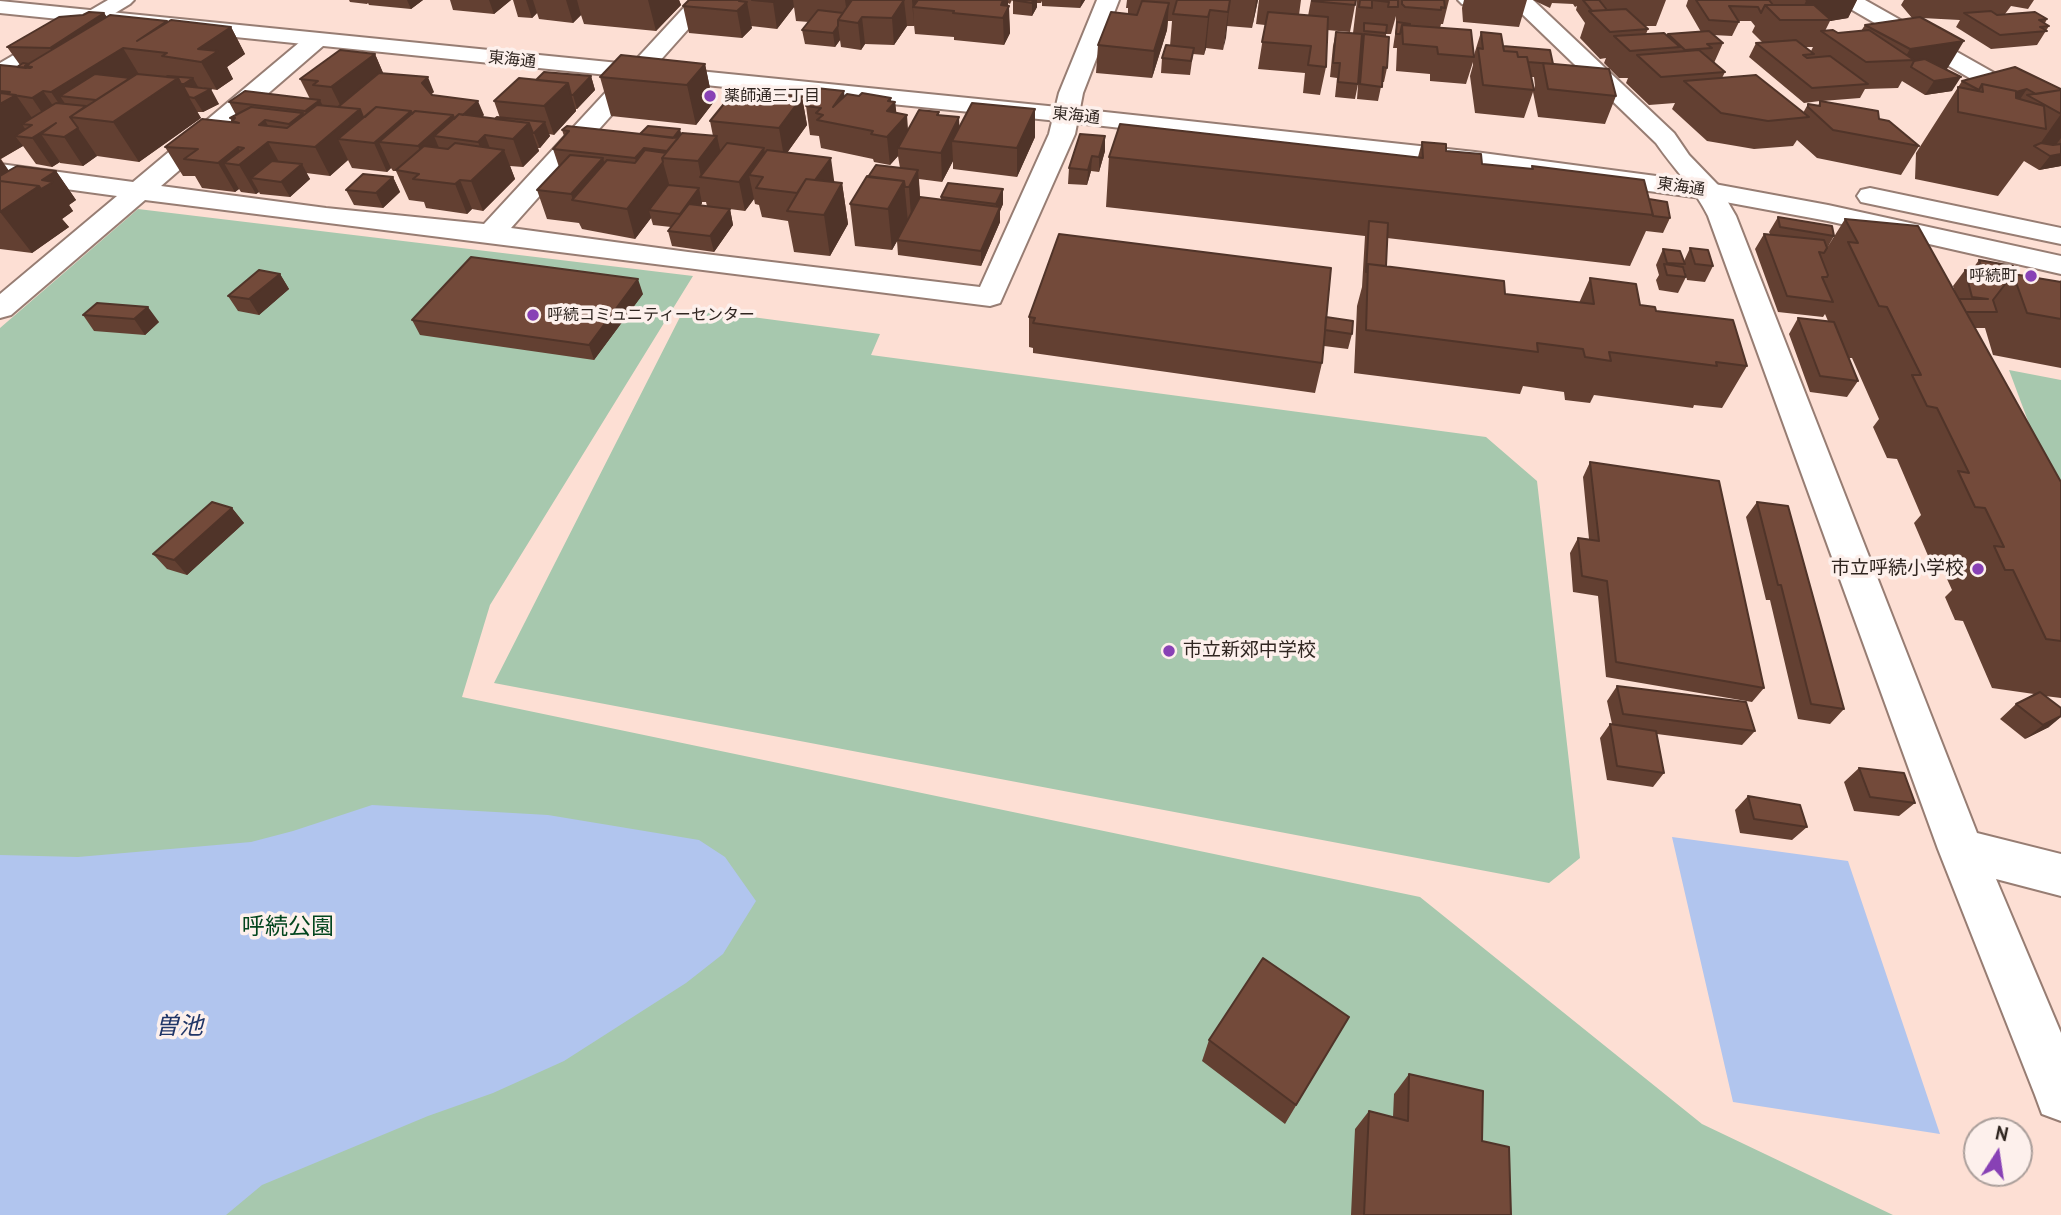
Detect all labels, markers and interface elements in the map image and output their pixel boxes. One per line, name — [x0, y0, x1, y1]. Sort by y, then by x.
street label: 東海通 — [487, 48, 537, 72]
place label: 薬師通三丁目 — [724, 86, 820, 106]
marker: 薬師通三丁目 — [702, 88, 718, 104]
street label: 東海通 — [1051, 104, 1101, 128]
street label: 東海通 — [1656, 174, 1706, 200]
place label: 呼続町 — [1969, 266, 2017, 286]
marker: 呼続町 — [2023, 268, 2039, 284]
place label: 呼続コミュニティーセンター — [547, 305, 755, 325]
marker: 呼続コミュニティーセンター — [525, 307, 541, 323]
place label: 市立呼続小学校 — [1831, 558, 1964, 580]
marker: 市立呼続小学校 — [1970, 561, 1986, 577]
place label: 市立新郊中学校 — [1183, 640, 1316, 662]
marker: 市立新郊中学校 — [1161, 643, 1177, 659]
park label: 呼続公園 — [242, 913, 334, 941]
water label: 曽池 — [155, 1013, 203, 1041]
north arrow — [1963, 1117, 2033, 1187]
text: N — [1993, 1120, 2011, 1146]

